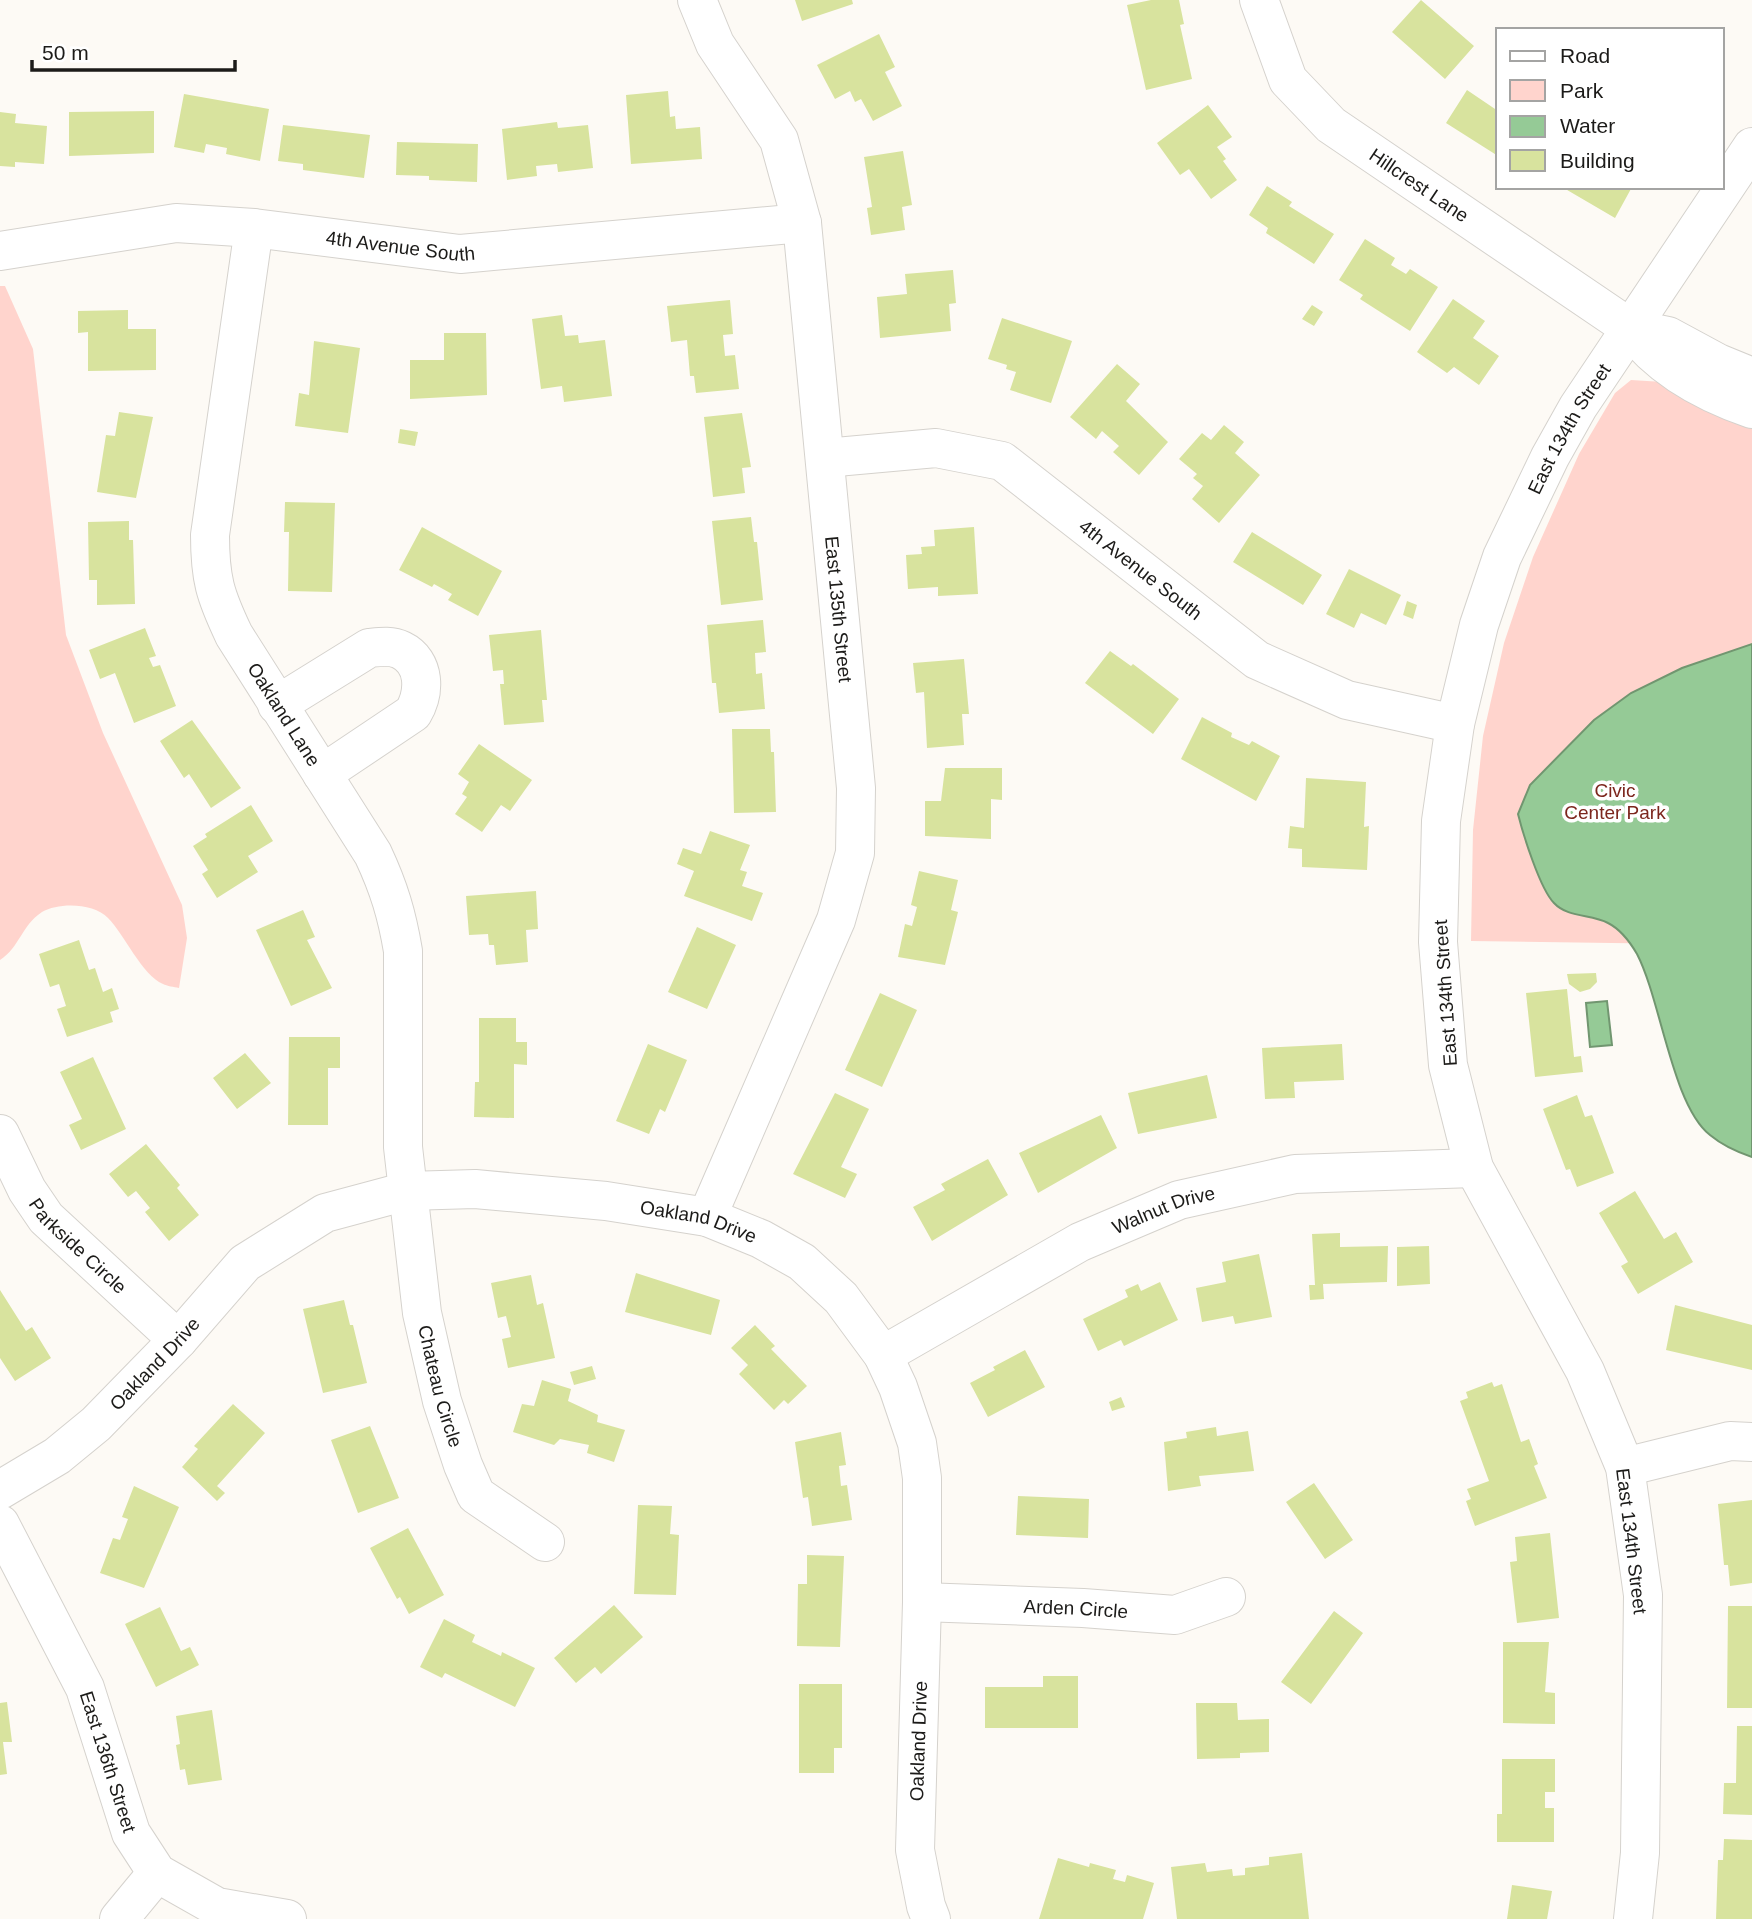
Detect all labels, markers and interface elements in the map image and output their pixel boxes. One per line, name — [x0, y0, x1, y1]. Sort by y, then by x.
scale bar — [32, 28, 234, 72]
legend — [1496, 28, 1724, 189]
text: 50 m — [42, 41, 89, 64]
text: Road — [1560, 44, 1610, 67]
text: Park — [1560, 79, 1604, 102]
text: Water — [1560, 114, 1615, 137]
street label: Hillcrest Lane — [1365, 144, 1473, 226]
text: Building — [1560, 149, 1635, 172]
street label: 4th Avenue South — [325, 227, 476, 265]
street label: East 134th Street — [1524, 359, 1615, 498]
street label: 4th Avenue South — [1075, 515, 1206, 624]
street label: East 135th Street — [821, 535, 856, 684]
street label: Oakland Lane — [243, 659, 324, 770]
park label: Civic Center Park — [1564, 780, 1666, 823]
street label: East 134th Street — [1430, 918, 1461, 1067]
street label: Walnut Drive — [1109, 1182, 1217, 1238]
street label: Parkside Circle — [25, 1194, 131, 1298]
street label: Oakland Drive — [639, 1197, 760, 1247]
street label: Oakland Drive — [106, 1313, 204, 1415]
street label: Chateau Circle — [414, 1323, 466, 1450]
street label: East 134th Street — [1612, 1467, 1651, 1616]
street label: Arden Circle — [1023, 1596, 1129, 1622]
street label: Oakland Drive — [906, 1680, 931, 1802]
street label: East 136th Street — [76, 1689, 140, 1836]

